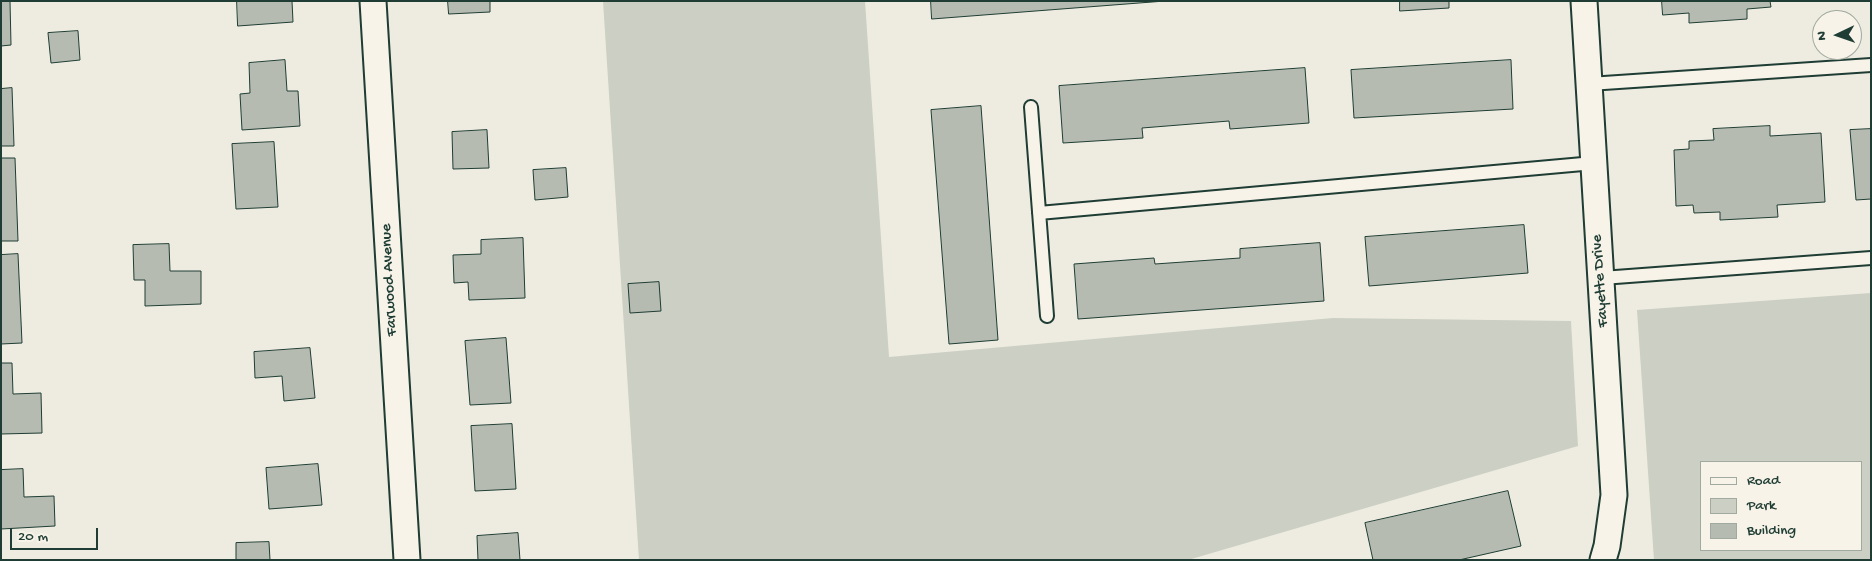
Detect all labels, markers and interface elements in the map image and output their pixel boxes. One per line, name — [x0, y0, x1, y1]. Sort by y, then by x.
north arrow — [1812, 10, 1862, 60]
text: N — [1814, 31, 1831, 41]
street label: Farwood Avenue — [377, 223, 403, 337]
street label: Fayette Drive — [1588, 234, 1614, 328]
legend — [1700, 461, 1862, 551]
text: Road — [1747, 472, 1780, 490]
text: Park — [1747, 497, 1776, 515]
scale bar — [12, 518, 100, 550]
text: Building — [1747, 522, 1796, 540]
text: 20 m — [18, 528, 48, 546]

